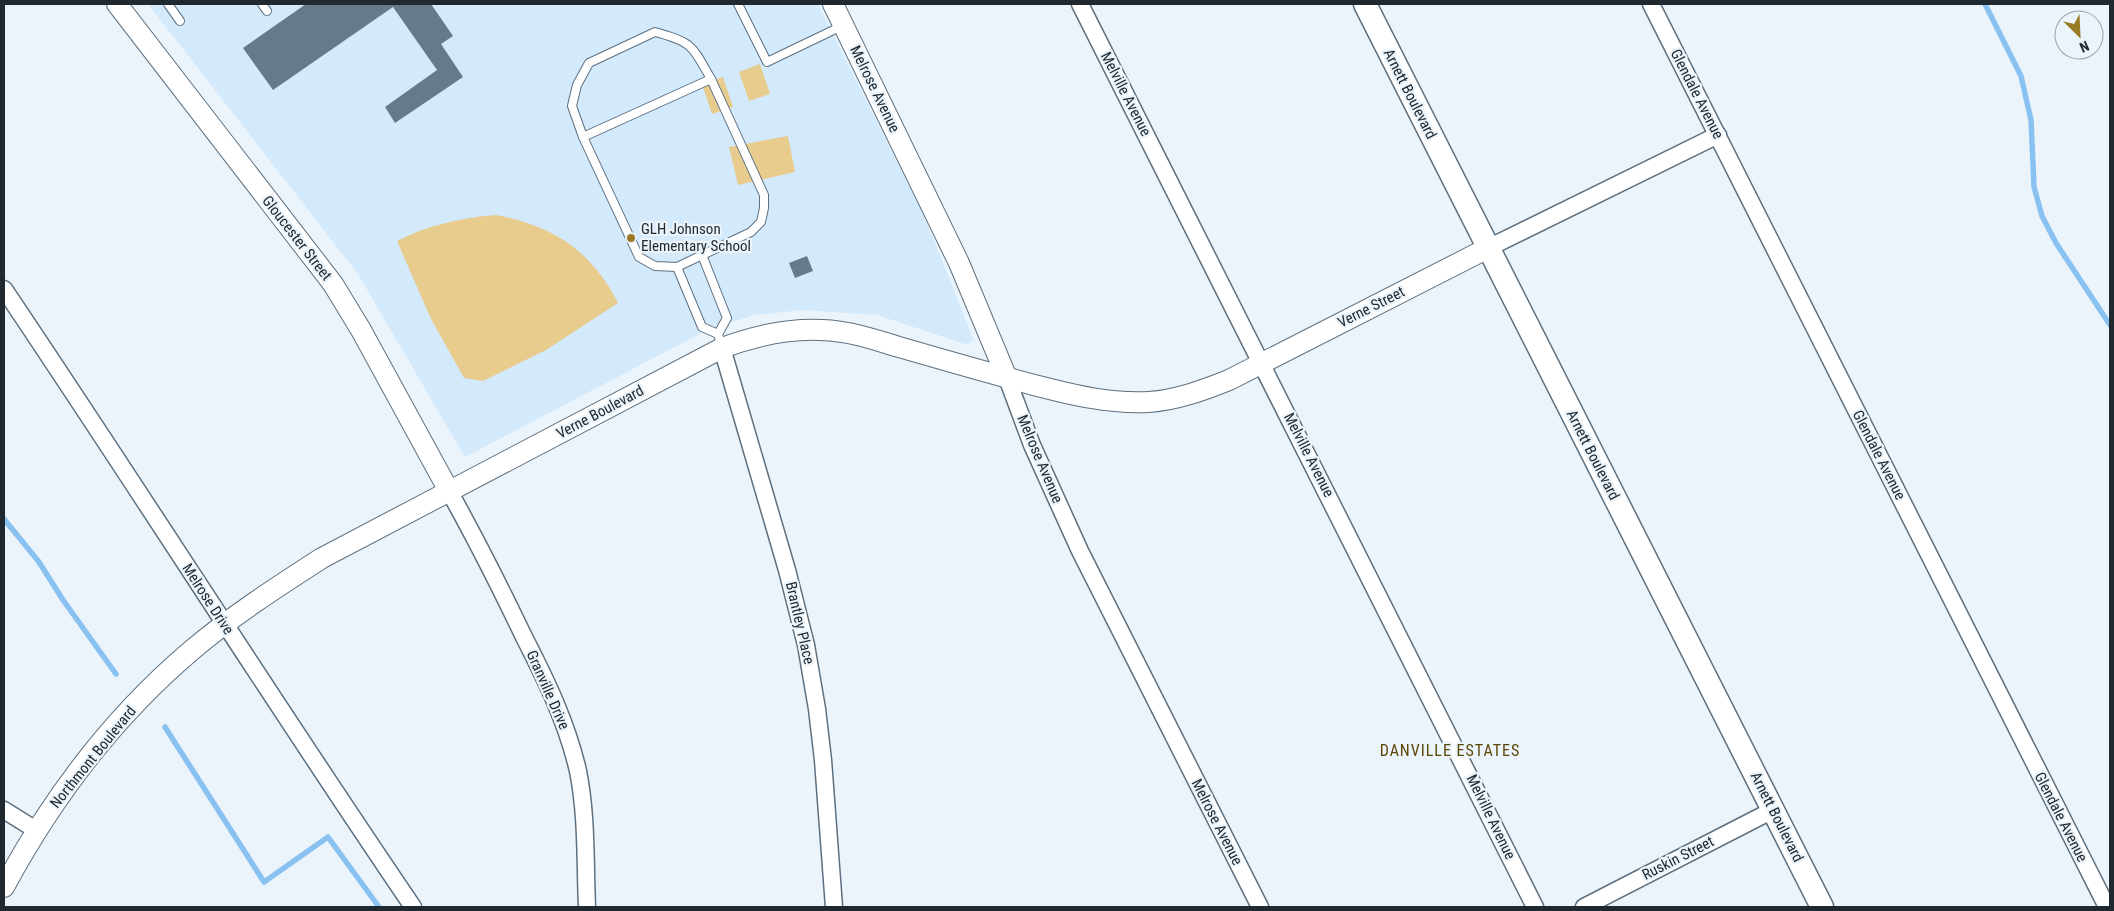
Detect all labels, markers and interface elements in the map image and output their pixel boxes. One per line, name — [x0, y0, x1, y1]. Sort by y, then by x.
north arrow — [2054, 10, 2104, 60]
text: N — [2077, 38, 2091, 56]
street label: Melrose Avenue — [846, 43, 904, 135]
street label: Arnett Boulevard — [1380, 46, 1440, 142]
street label: Glendale Avenue — [1667, 46, 1727, 142]
street label: Melville Avenue — [1097, 49, 1155, 139]
street label: Gloucester Street — [258, 192, 336, 284]
place label: GLH Johnson Elementary School — [641, 220, 751, 255]
marker: GLH Johnson Elementary School — [625, 232, 637, 244]
street label: Verne Street — [1335, 283, 1407, 331]
street label: Verne Boulevard — [553, 381, 647, 443]
street label: Arnett Boulevard — [1563, 407, 1623, 503]
street label: Glendale Avenue — [1849, 407, 1909, 503]
street label: Melville Avenue — [1280, 410, 1338, 500]
street label: Melrose Avenue — [1013, 412, 1067, 506]
street label: Melrose Drive — [178, 560, 238, 638]
street label: Brantley Place — [782, 580, 818, 666]
street label: Granville Drive — [523, 648, 573, 732]
street label: Northmont Boulevard — [46, 702, 140, 812]
district label: DANVILLE ESTATES — [1380, 741, 1520, 760]
street label: Arnett Boulevard — [1747, 769, 1807, 865]
street label: Glendale Avenue — [2031, 769, 2091, 865]
street label: Melville Avenue — [1463, 772, 1519, 862]
street label: Melrose Avenue — [1188, 776, 1246, 868]
street label: Ruskin Street — [1639, 832, 1717, 884]

